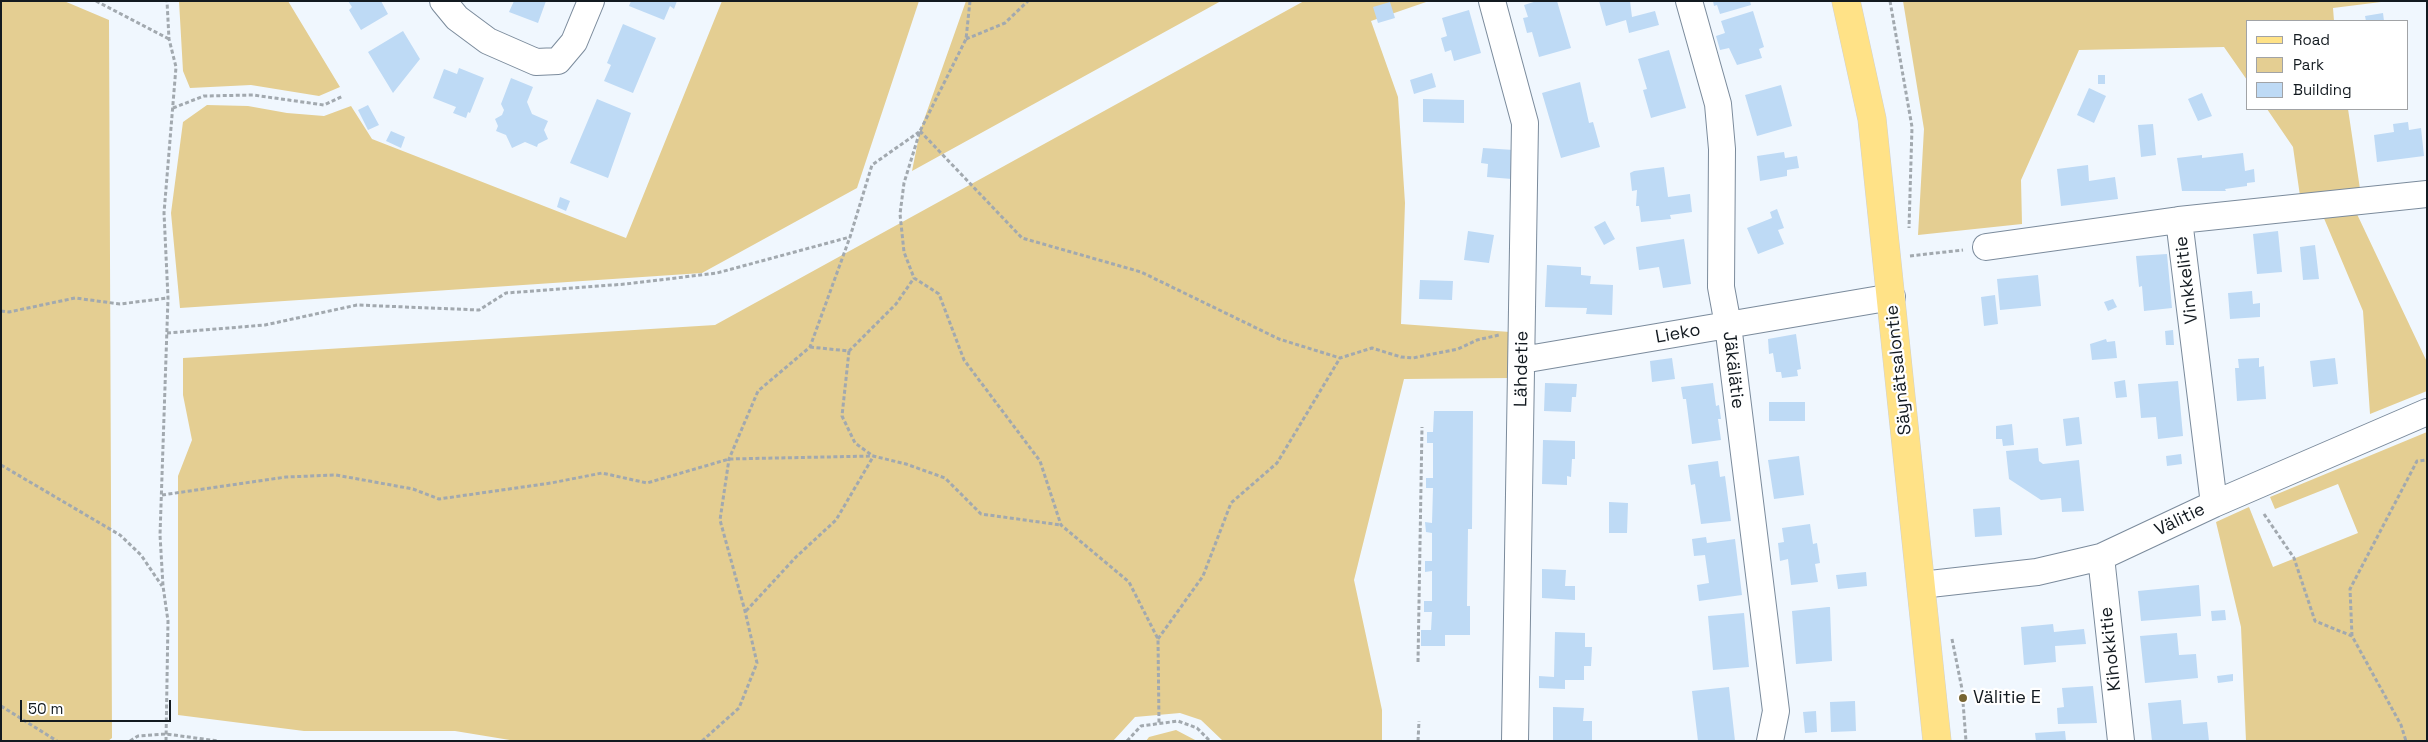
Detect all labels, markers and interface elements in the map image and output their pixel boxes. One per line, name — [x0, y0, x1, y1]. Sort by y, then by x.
legend — [2246, 20, 2408, 110]
text: Road — [2293, 30, 2330, 49]
text: Park — [2293, 55, 2324, 74]
text: Building — [2293, 80, 2352, 99]
street label: Vinkkelitie — [2171, 235, 2203, 325]
street label: Säynätsalontie — [1881, 304, 1917, 436]
street label: Lieko — [1654, 319, 1702, 349]
street label: Jäkälätie — [1718, 330, 1748, 410]
street label: Lähdetie — [1511, 331, 1533, 407]
street label: Välitie — [2151, 499, 2209, 541]
street label: Kihokkitie — [2096, 606, 2126, 692]
place label: Välitie E — [1973, 687, 2041, 709]
scale bar — [22, 690, 174, 722]
marker: Välitie E — [1957, 692, 1969, 704]
text: 50 m — [28, 699, 63, 718]

